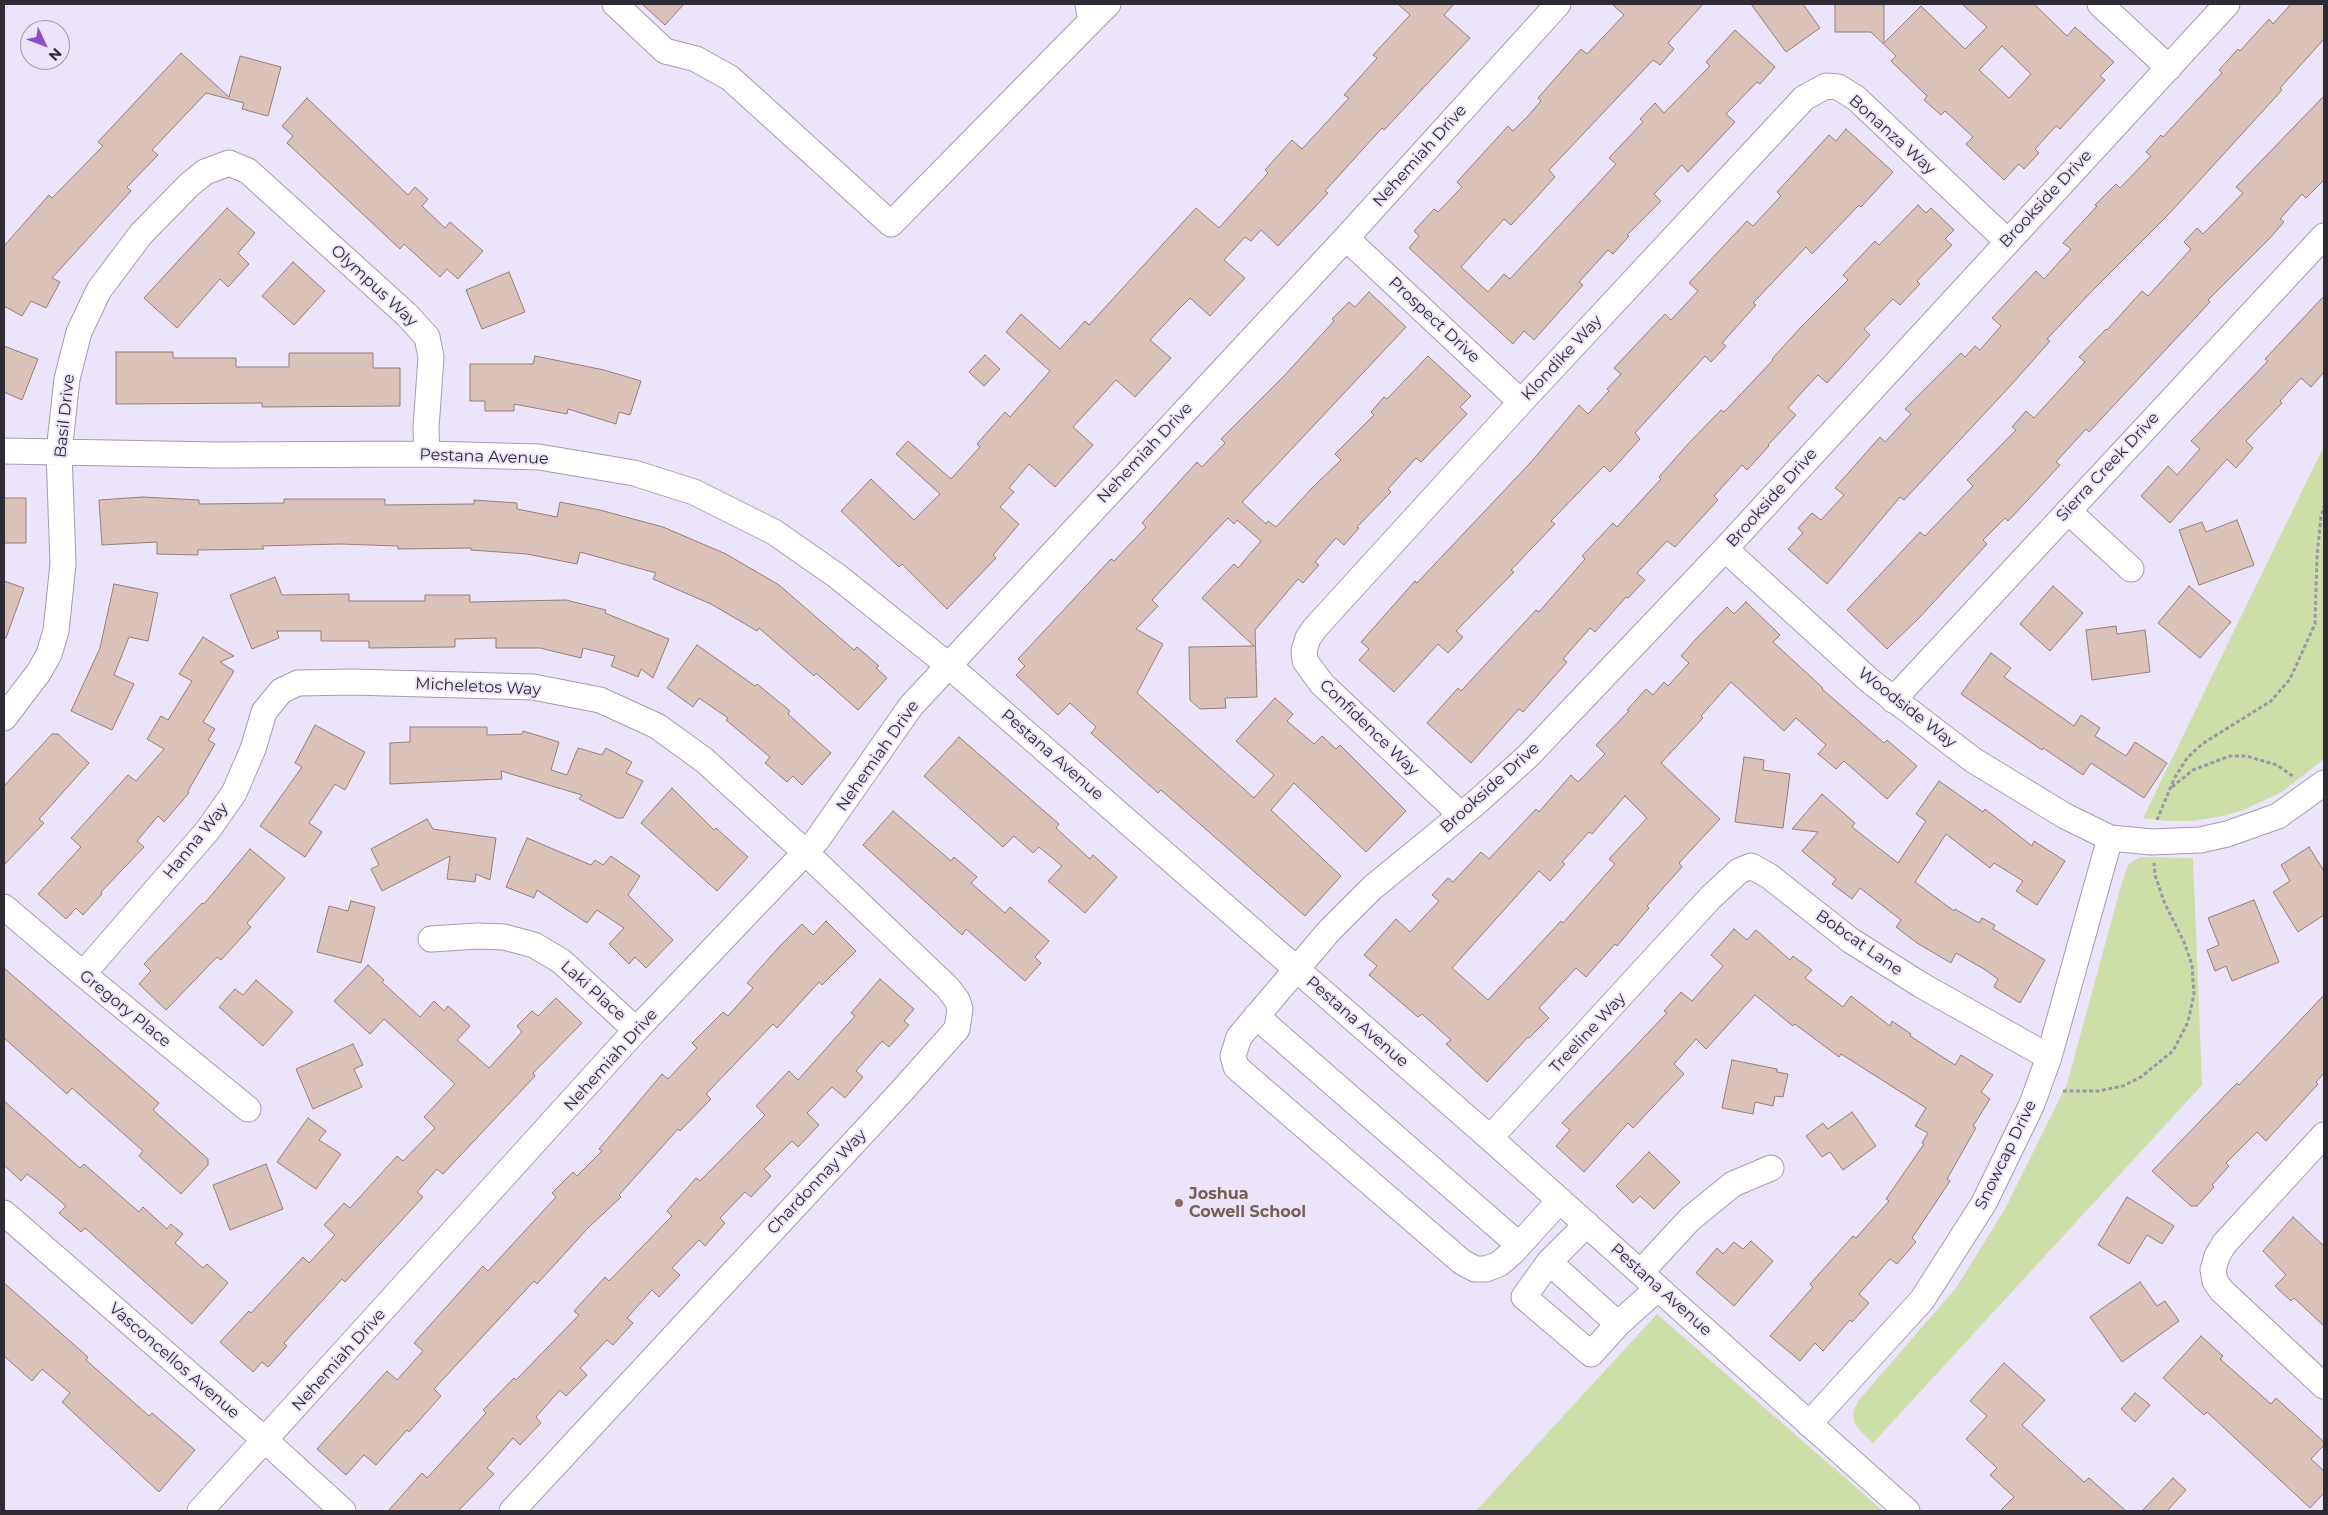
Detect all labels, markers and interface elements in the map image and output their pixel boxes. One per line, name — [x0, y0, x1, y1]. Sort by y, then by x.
north arrow — [20, 20, 70, 70]
text: N — [45, 44, 66, 65]
street label: Bonanza Way — [1845, 91, 1939, 179]
street label: Nehemiah Drive — [1369, 101, 1471, 211]
street label: Brookside Drive — [1996, 146, 2096, 252]
street label: Olympus Way — [327, 241, 421, 331]
street label: Prospect Drive — [1385, 273, 1483, 367]
street label: Klondike Way — [1518, 311, 1606, 405]
street label: Basil Drive — [51, 373, 79, 459]
street label: Nehemiah Drive — [1093, 399, 1197, 507]
street label: Sierra Creek Drive — [2053, 409, 2163, 525]
street label: Pestana Avenue — [419, 445, 549, 469]
street label: Brookside Drive — [1723, 445, 1821, 551]
street label: Woodside Way — [1854, 664, 1960, 752]
street label: Micheletos Way — [415, 674, 541, 700]
street label: Confidence Way — [1315, 676, 1423, 780]
street label: Nehemiah Drive — [833, 697, 923, 815]
street label: Pestana Avenue — [997, 705, 1107, 805]
street label: Brookside Drive — [1437, 739, 1543, 837]
street label: Hanna Way — [159, 799, 233, 883]
street label: Bobcat Lane — [1812, 906, 1906, 980]
street label: Laki Place — [557, 957, 629, 1025]
street label: Gregory Place — [75, 966, 175, 1052]
street label: Pestana Avenue — [1302, 972, 1412, 1072]
street label: Treeline Way — [1546, 989, 1630, 1077]
street label: Nehemiah Drive — [560, 1005, 662, 1115]
street label: Snowcap Drive — [1971, 1097, 2041, 1213]
street label: Chardonnay Way — [763, 1125, 871, 1239]
place label: Joshua Cowell School — [1189, 1184, 1306, 1222]
marker: Joshua Cowell School — [1173, 1197, 1185, 1209]
street label: Pestana Avenue — [1607, 1240, 1715, 1340]
street label: Vasconcellos Avenue — [105, 1299, 243, 1423]
street label: Nehemiah Drive — [288, 1305, 390, 1415]

